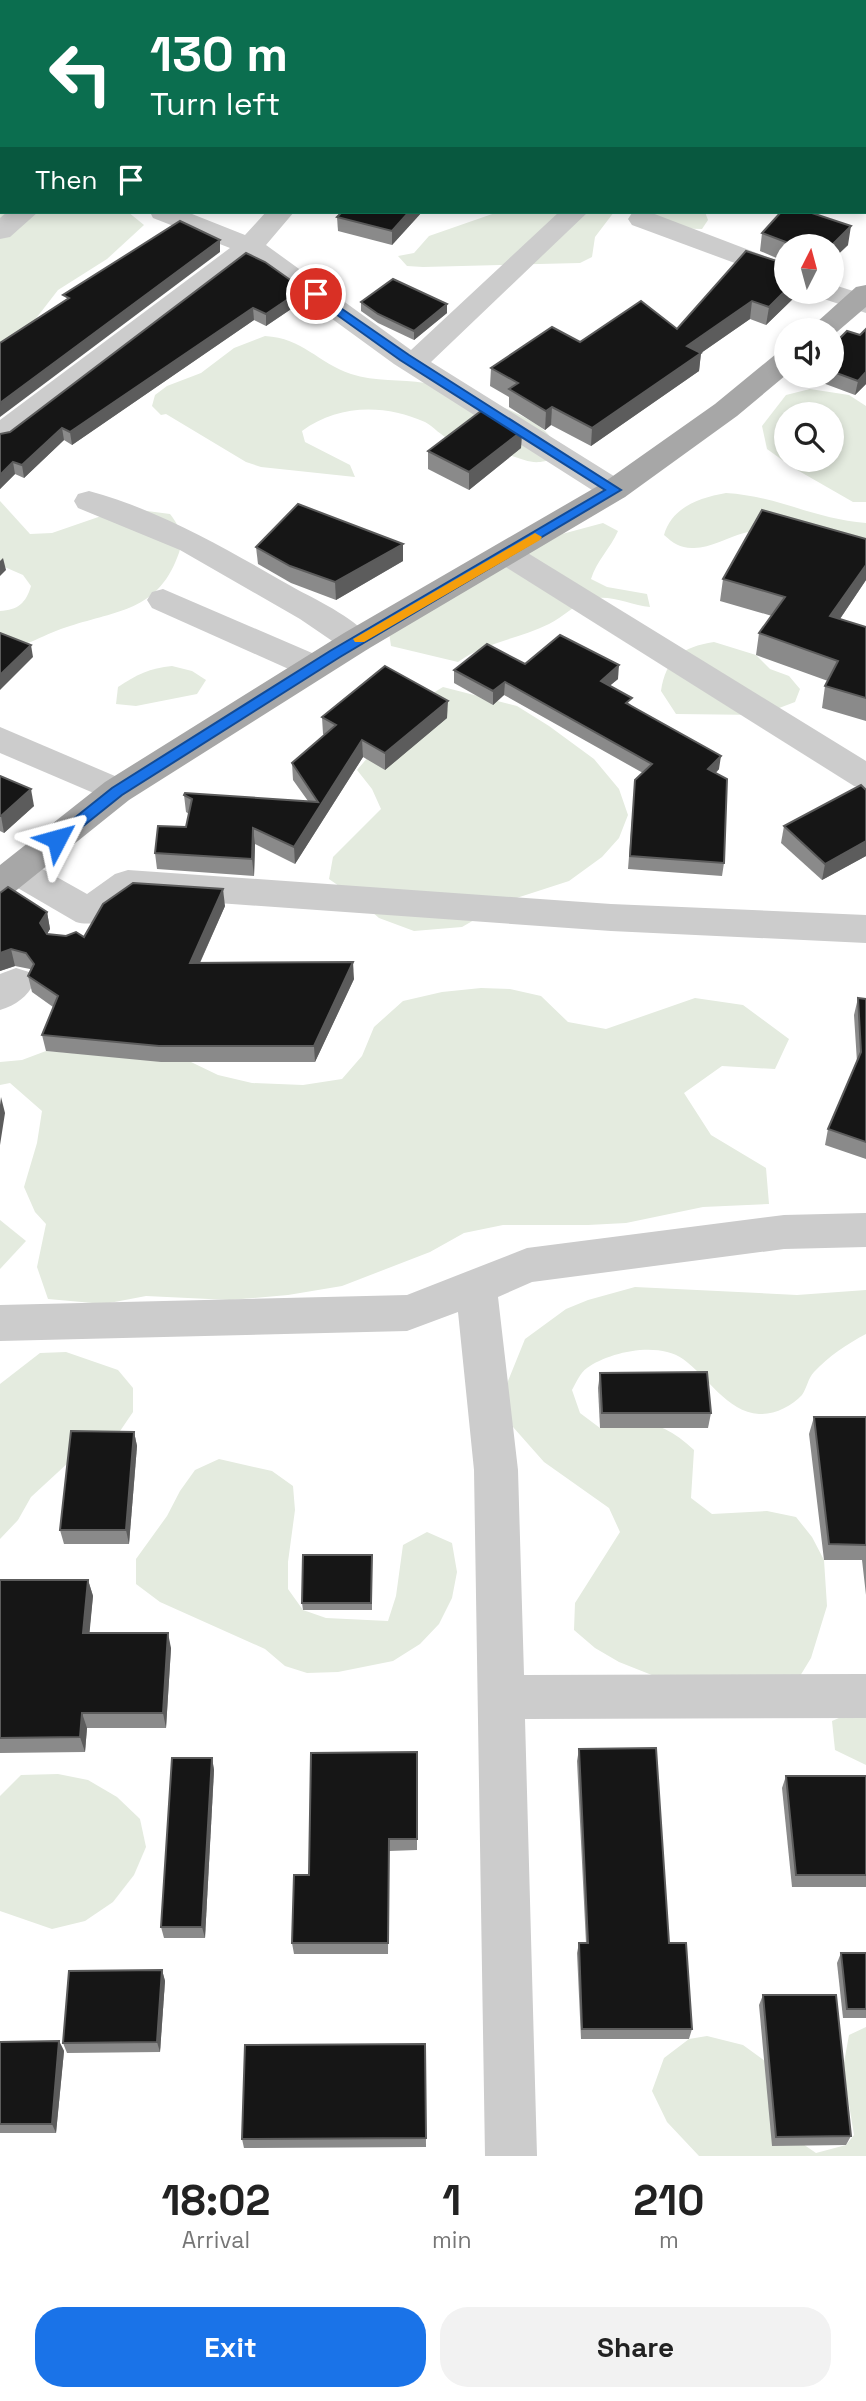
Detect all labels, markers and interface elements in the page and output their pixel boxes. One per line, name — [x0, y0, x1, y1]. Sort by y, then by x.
text: 130 m — [150, 23, 288, 85]
icon: left — [35, 28, 126, 119]
text: Turn left — [150, 84, 280, 124]
icon: arrive — [112, 161, 150, 199]
text: Then — [35, 163, 98, 197]
north arrow — [774, 234, 844, 304]
map controls — [774, 234, 844, 472]
pin — [286, 264, 346, 324]
icon: arrive — [297, 275, 335, 313]
button: sound — [774, 318, 844, 388]
button: search — [774, 402, 844, 472]
position arrow — [20, 802, 94, 876]
text: 18:02 — [162, 2174, 270, 2227]
text: 1 — [442, 2174, 461, 2227]
text: 210 — [633, 2174, 704, 2227]
text: Arrival — [182, 2225, 250, 2255]
text: min — [432, 2225, 472, 2255]
text: m — [659, 2225, 679, 2255]
button: Exit — [35, 2307, 426, 2387]
button: Share — [440, 2307, 831, 2387]

